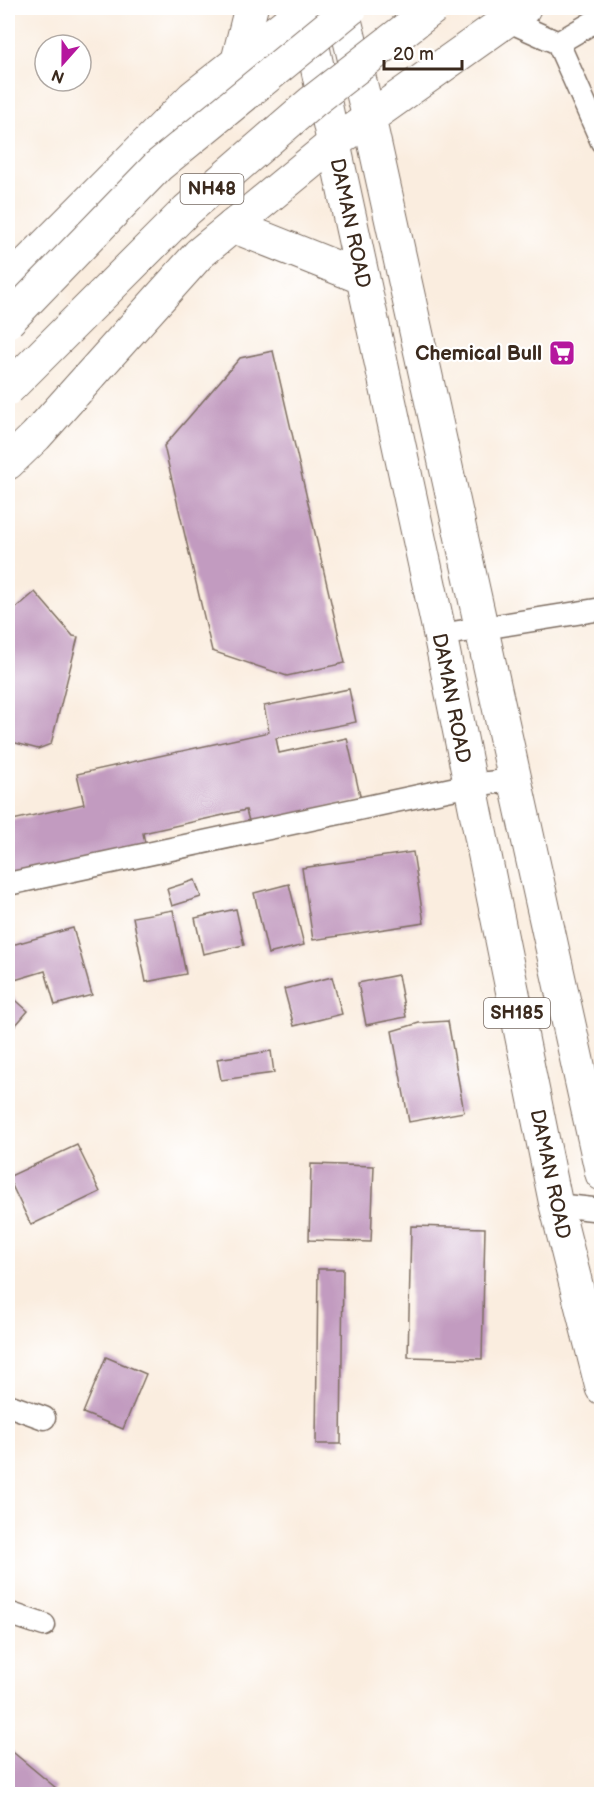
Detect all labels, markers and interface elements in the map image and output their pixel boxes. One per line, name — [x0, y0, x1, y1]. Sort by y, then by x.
north arrow — [33, 33, 93, 93]
scale bar — [384, 33, 462, 71]
text: 20 m — [393, 44, 434, 65]
text: N — [49, 65, 67, 87]
street label: DAMAN ROAD — [325, 156, 375, 290]
road number: NH48 — [180, 174, 244, 204]
supermarket icon: Chemical Bull — [547, 338, 577, 368]
place label: Chemical Bull — [415, 342, 542, 366]
street label: DAMAN ROAD — [427, 631, 475, 765]
road number: SH185 — [484, 998, 550, 1028]
street label: DAMAN ROAD — [525, 1107, 575, 1241]

